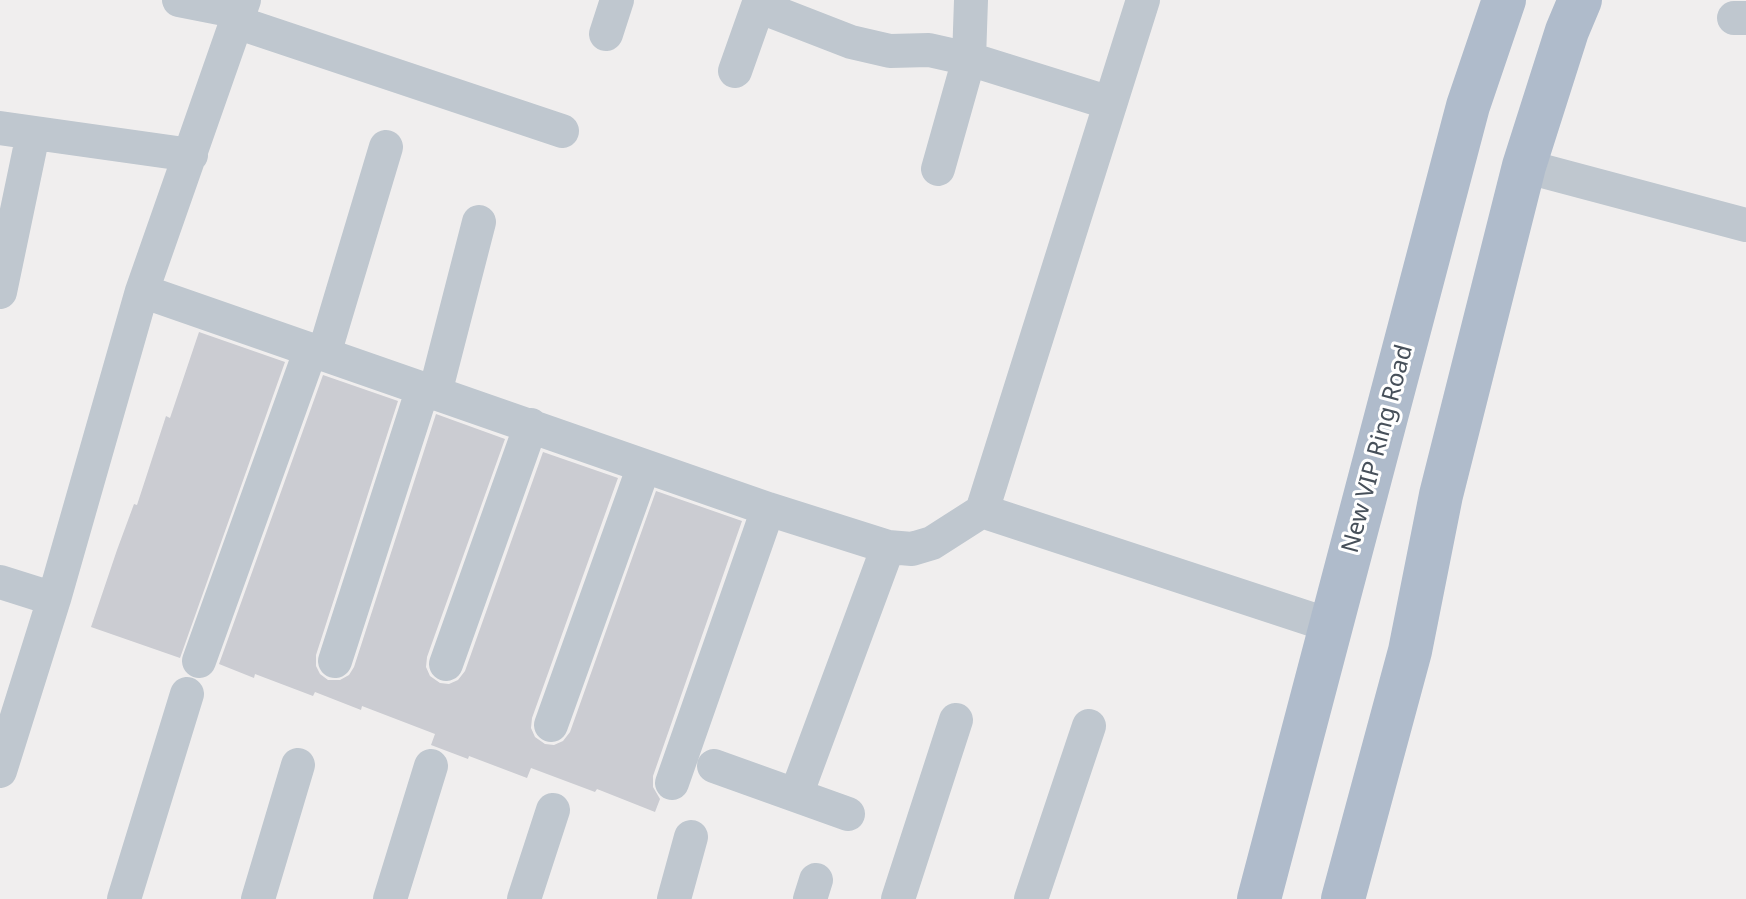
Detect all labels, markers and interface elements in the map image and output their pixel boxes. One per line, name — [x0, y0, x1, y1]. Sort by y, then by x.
street label: New VIP Ring Road — [1336, 342, 1420, 556]

